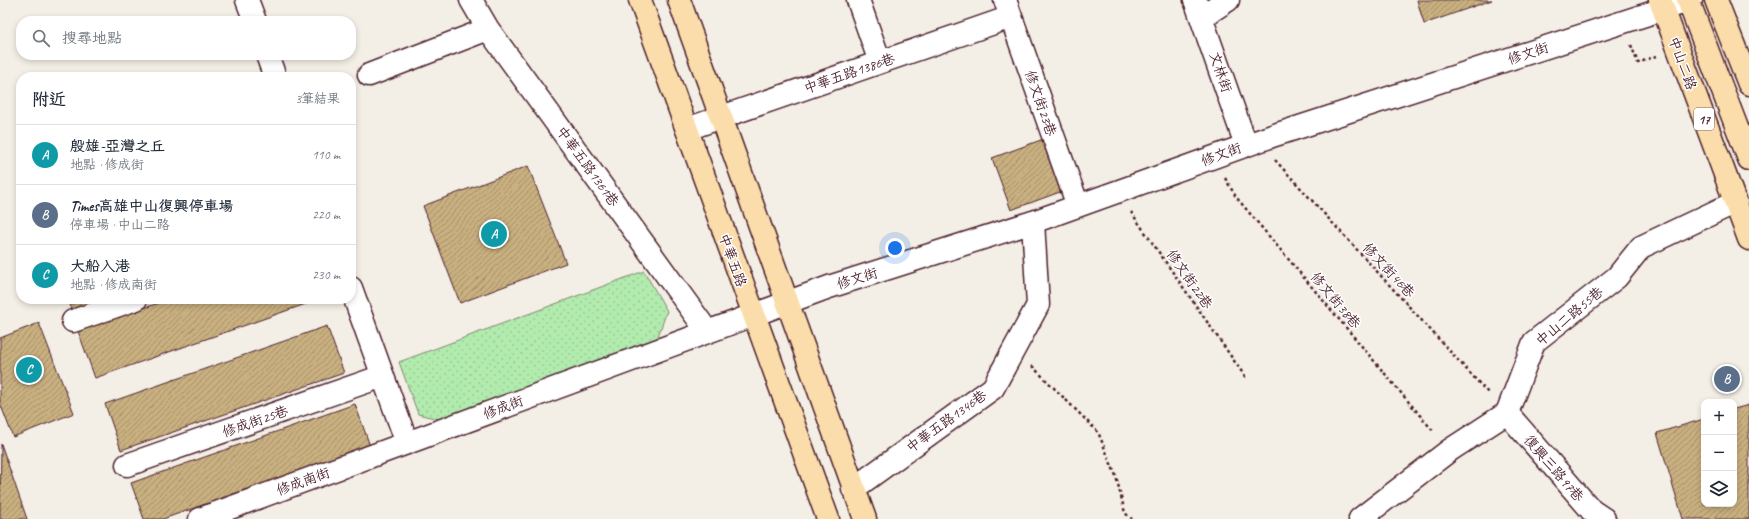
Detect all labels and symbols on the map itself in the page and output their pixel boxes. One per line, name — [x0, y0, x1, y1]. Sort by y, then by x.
street label: 中山二路 — [1665, 34, 1700, 92]
street label: 修文街 — [1506, 39, 1551, 68]
street label: 中華五路1386巷 — [801, 50, 898, 97]
street label: 文林街 — [1206, 50, 1235, 95]
street label: 修文街23巷 — [1021, 68, 1060, 139]
road number: 17 — [1694, 108, 1714, 130]
street label: 中華五路1361巷 — [553, 123, 623, 211]
street label: 修文街 — [1199, 139, 1244, 170]
pin: A — [481, 219, 507, 249]
street label: 中華五路 — [715, 231, 750, 289]
your location — [885, 238, 905, 258]
street label: 修文街46巷 — [1359, 239, 1419, 302]
street label: 修文街22巷 — [1163, 246, 1217, 313]
street label: 修文街 — [835, 264, 880, 293]
street label: 修文街38巷 — [1307, 269, 1365, 333]
street label: 中山二路55巷 — [1532, 283, 1607, 349]
pin: C — [16, 355, 42, 385]
pin: B — [1714, 364, 1740, 394]
street label: 中華五路1346巷 — [903, 386, 991, 456]
street label: 修成街 — [481, 392, 526, 423]
street label: 修成街25巷 — [220, 402, 291, 441]
street label: 復興三路97巷 — [1520, 432, 1588, 506]
street label: 修成南街 — [274, 464, 332, 499]

